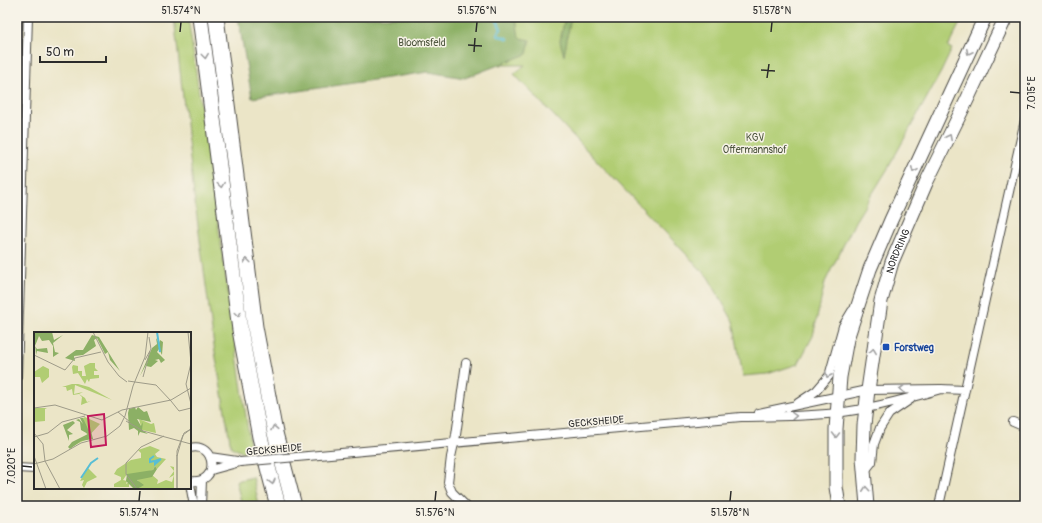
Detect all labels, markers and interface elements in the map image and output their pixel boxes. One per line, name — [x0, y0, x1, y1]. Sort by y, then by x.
text: 51.574°N — [161, 5, 201, 17]
text: 51.576°N — [457, 5, 497, 17]
text: 51.578°N — [753, 5, 791, 17]
park label: Bloomsfeld — [398, 37, 446, 49]
scale bar — [40, 38, 106, 64]
text: 50 m — [46, 45, 74, 60]
one-way arrow — [966, 48, 974, 55]
one-way arrow — [200, 53, 209, 59]
text: 7.015°E — [1026, 76, 1038, 110]
park label: KGV Offermannshof — [723, 132, 787, 156]
one-way arrow — [944, 134, 951, 142]
one-way arrow — [910, 166, 918, 173]
one-way arrow — [216, 182, 225, 188]
street label: NORDRING — [884, 227, 913, 275]
one-way arrow — [243, 258, 252, 264]
one-way arrow — [233, 311, 242, 317]
inset map — [34, 332, 191, 489]
marker: Forstweg — [881, 342, 891, 352]
place label: Forstweg — [894, 342, 934, 354]
one-way arrow — [868, 348, 877, 354]
one-way arrow — [825, 370, 833, 378]
one-way arrow — [899, 385, 905, 393]
one-way arrow — [791, 411, 797, 420]
street label: GECKSHEIDE — [568, 414, 624, 430]
one-way arrow — [270, 424, 279, 431]
one-way arrow — [832, 432, 840, 438]
street label: GECKSHEIDE — [246, 442, 302, 458]
text: 7.020°E — [6, 448, 18, 484]
one-way arrow — [267, 479, 275, 485]
one-way arrow — [861, 486, 870, 492]
text: 51.574°N — [119, 507, 159, 519]
text: 51.576°N — [415, 507, 455, 519]
text: 51.578°N — [711, 507, 749, 519]

